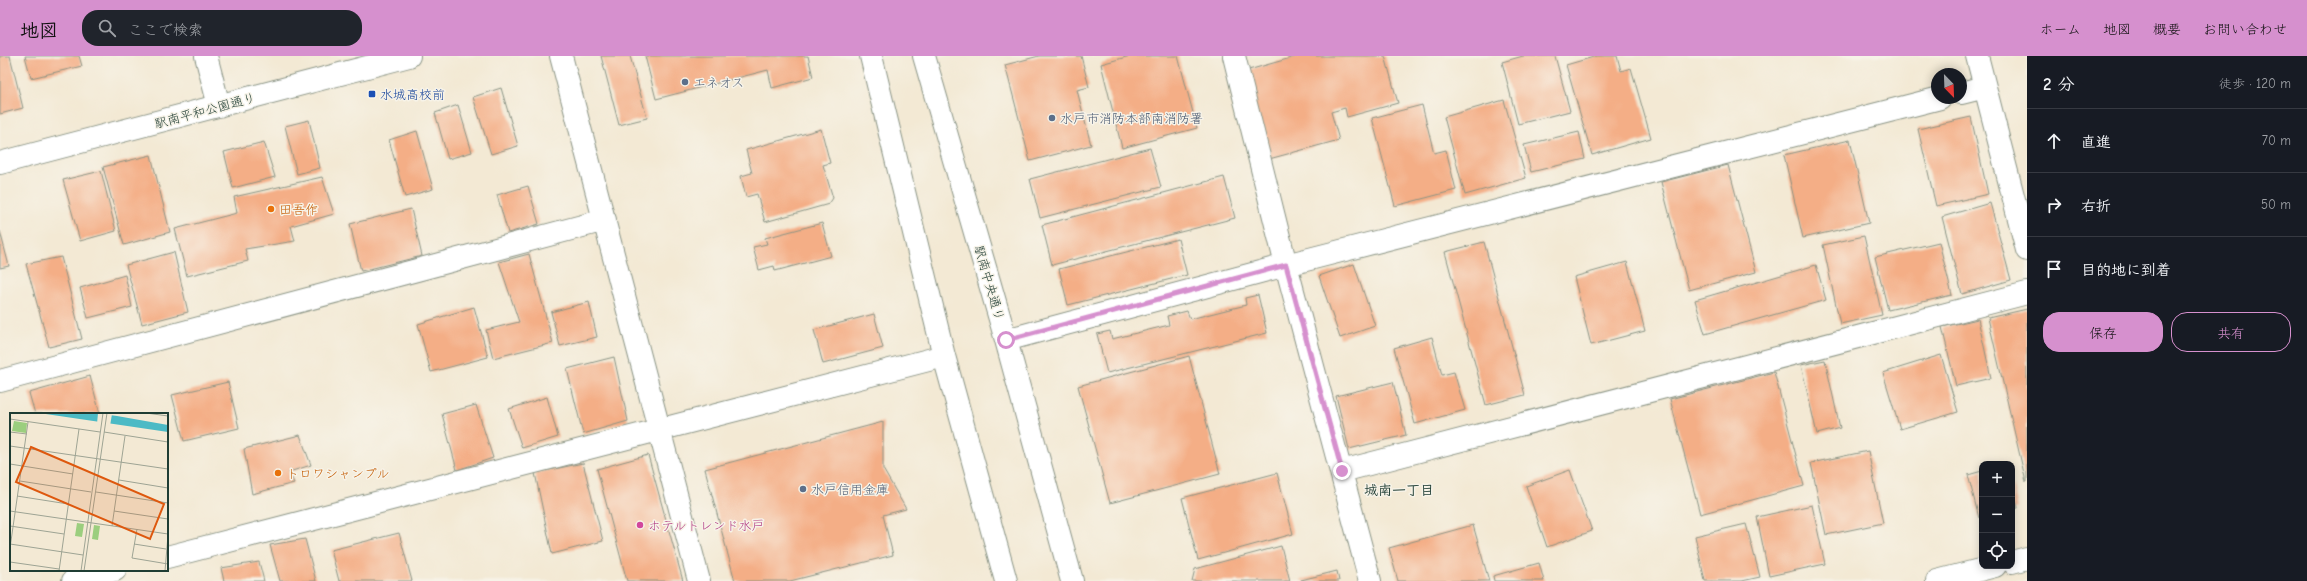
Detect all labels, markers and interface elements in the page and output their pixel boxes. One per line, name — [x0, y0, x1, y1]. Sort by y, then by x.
search box — [82, 10, 362, 46]
icon: search — [96, 17, 118, 39]
text: 地図 — [20, 20, 58, 42]
text: ここで検索 — [128, 21, 203, 39]
text: ホーム — [2040, 21, 2081, 38]
text: 地図 — [2103, 21, 2131, 38]
text: 概要 — [2153, 21, 2181, 38]
text: お問い合わせ — [2203, 21, 2287, 38]
north arrow — [1931, 68, 1967, 104]
place label: エネオス — [693, 75, 744, 90]
text: 2 分 — [2043, 75, 2075, 94]
text: 徒歩 · 120 m — [2219, 76, 2291, 91]
marker: エネオス — [680, 77, 690, 87]
place label: 水城高校前 — [380, 87, 445, 102]
marker: 水城高校前 — [367, 89, 377, 99]
street label: 駅南平和公園通り — [153, 90, 257, 131]
place label: 水戸市消防本部南消防署 — [1060, 111, 1203, 126]
marker: 水戸市消防本部南消防署 — [1047, 113, 1057, 123]
icon: ahead — [2043, 130, 2065, 152]
text: 直進 — [2081, 133, 2111, 151]
text: 70 m — [2262, 133, 2291, 148]
icon: right — [2043, 194, 2065, 216]
text: 右折 — [2081, 197, 2111, 215]
text: 50 m — [2261, 197, 2291, 212]
place label: 田吾作 — [279, 202, 318, 217]
marker: 田吾作 — [266, 204, 276, 214]
street label: 駅南中央通り — [972, 244, 1007, 323]
icon: arrive — [2043, 258, 2065, 280]
text: 目的地に到着 — [2081, 261, 2171, 279]
button: 保存 — [2043, 312, 2163, 352]
button: 共有 — [2171, 312, 2291, 352]
route start — [997, 331, 1015, 349]
inset map — [10, 413, 168, 571]
map controls — [1979, 461, 2015, 569]
button: + — [1979, 461, 2015, 497]
route end — [1333, 462, 1351, 480]
place label: トロワシャンブル — [286, 466, 389, 481]
marker: トロワシャンブル — [273, 468, 283, 478]
place label: 水戸信用金庫 — [811, 482, 889, 497]
district label: 城南一丁目 — [1364, 482, 1434, 499]
marker: 水戸信用金庫 — [798, 484, 808, 494]
button: − — [1979, 497, 2015, 533]
place label: ホテルトレンド水戸 — [648, 518, 764, 533]
marker: ホテルトレンド水戸 — [635, 520, 645, 530]
button: locate — [1979, 533, 2015, 569]

